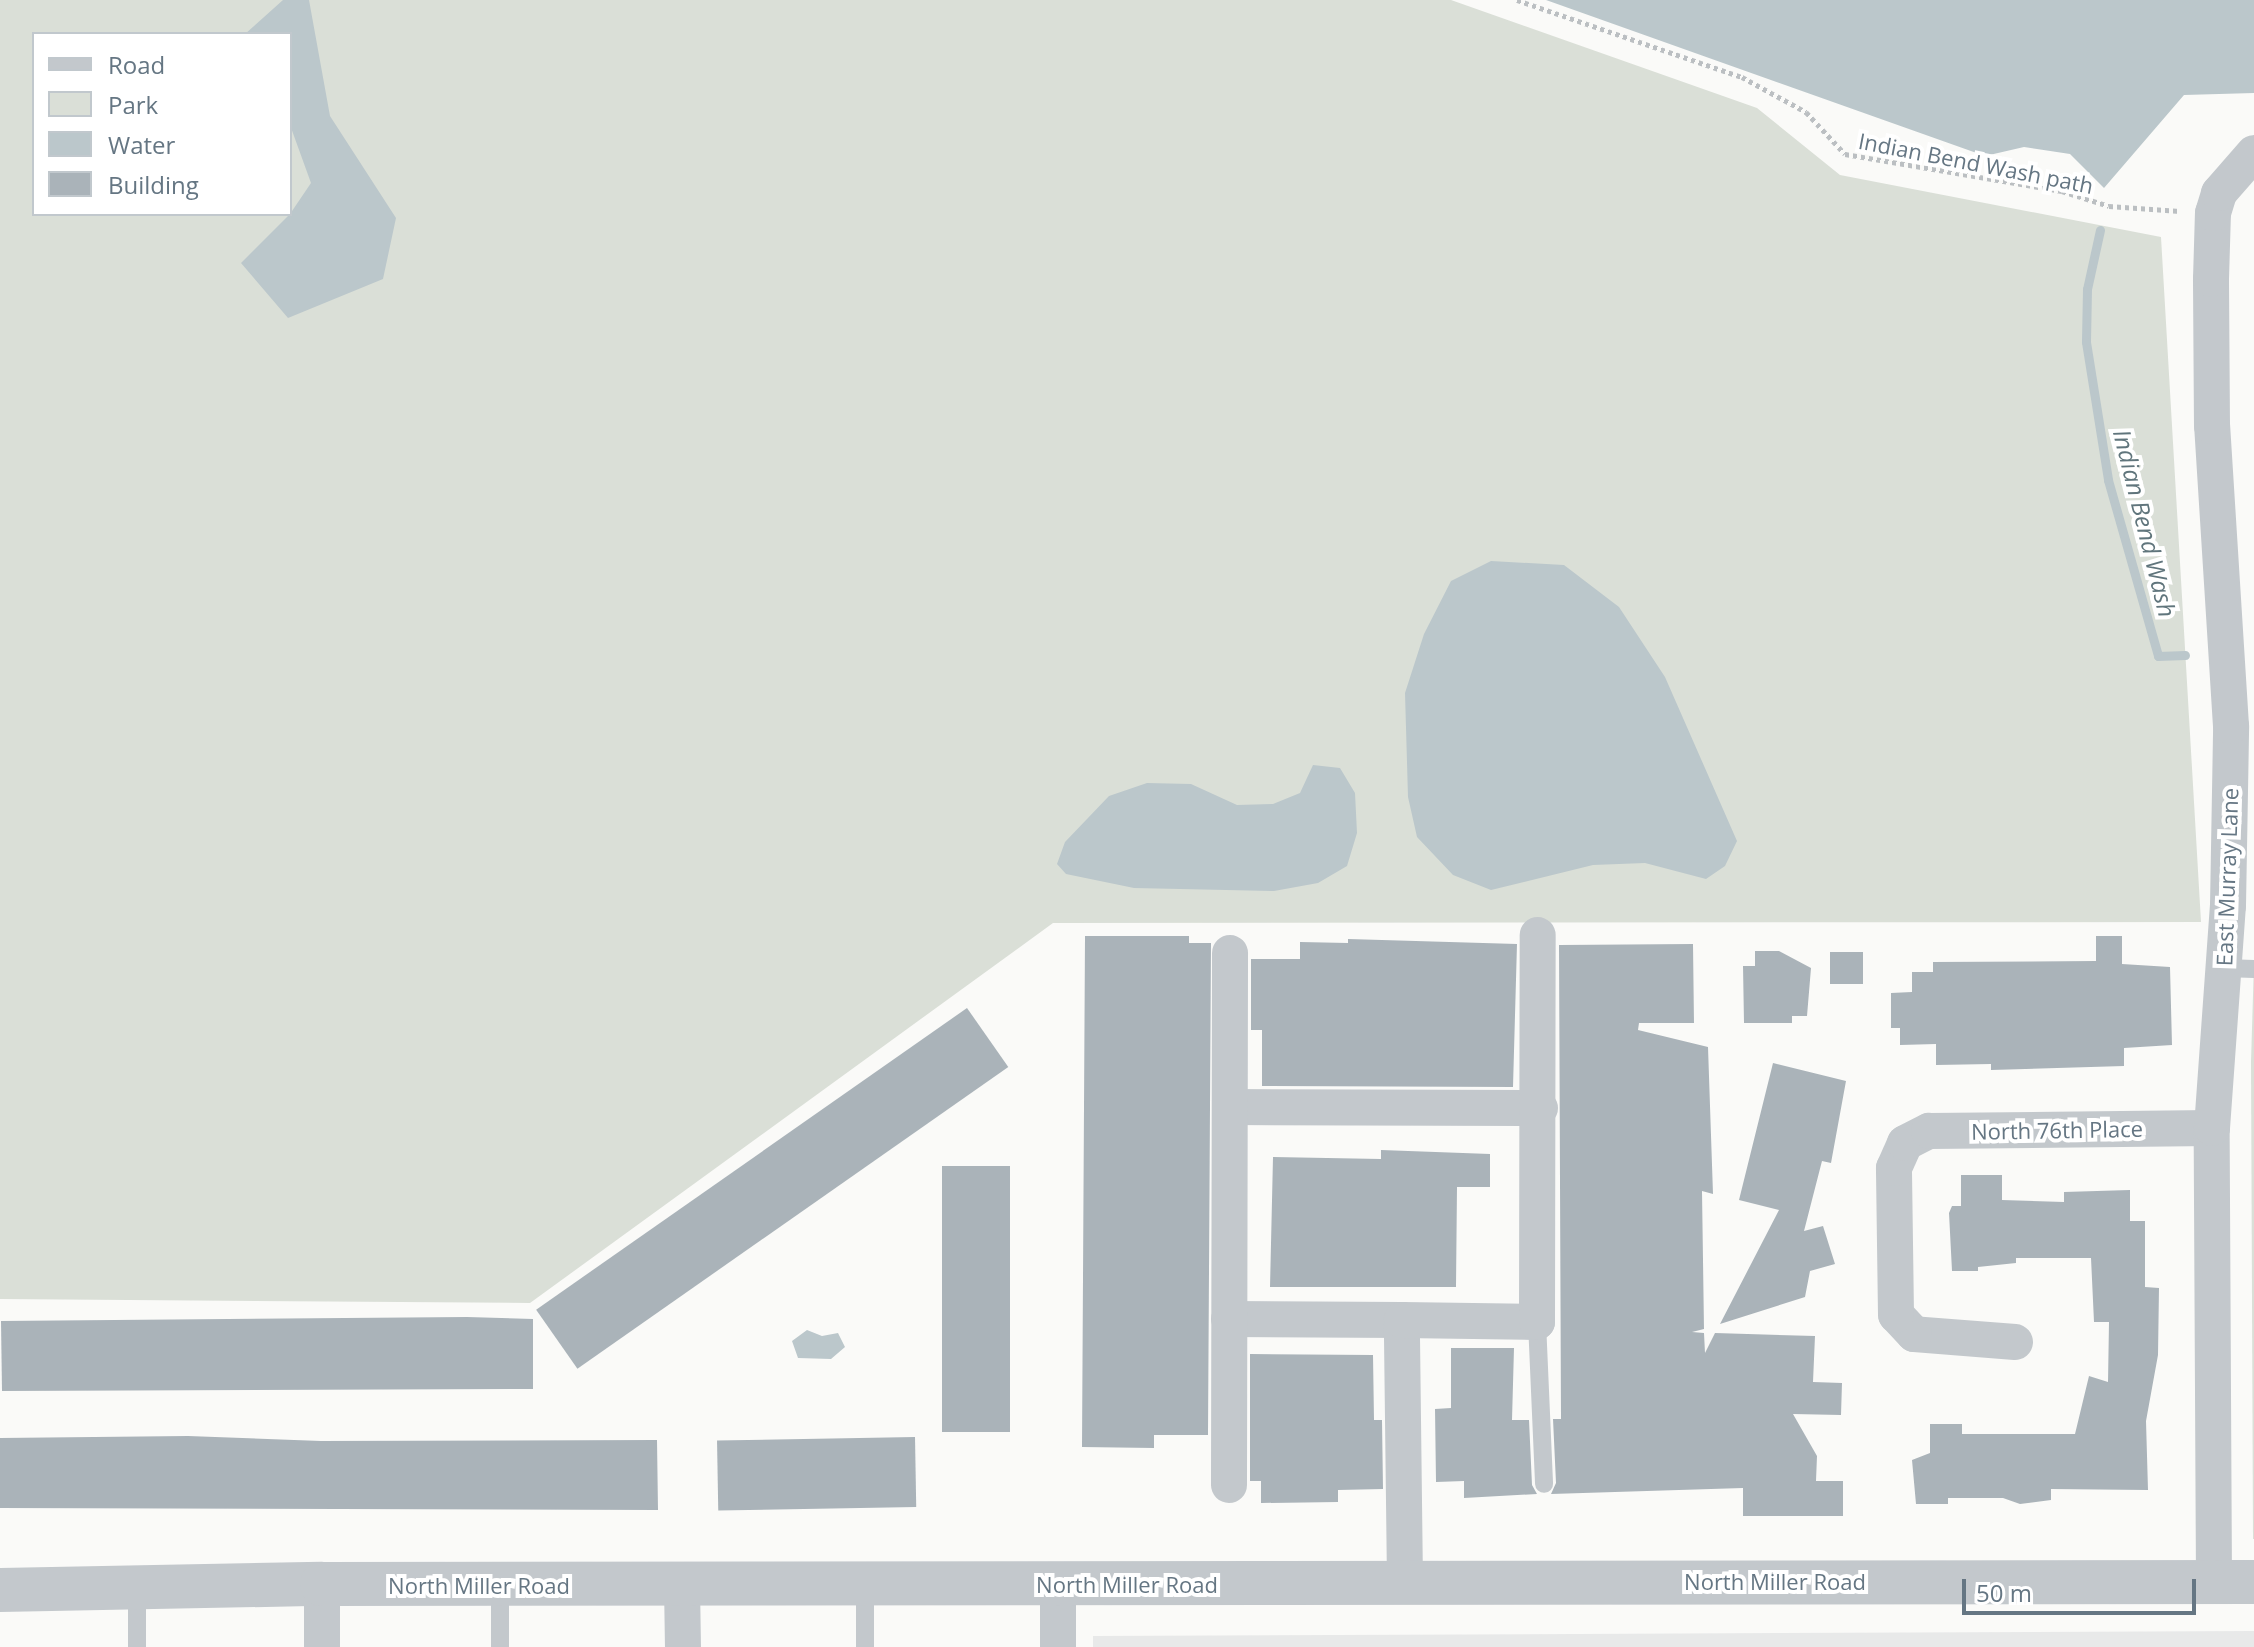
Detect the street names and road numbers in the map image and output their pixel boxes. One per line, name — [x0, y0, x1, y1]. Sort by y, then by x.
street label: Indian Bend Wash path — [1856, 127, 2096, 199]
street label: East Murray Lane — [2211, 787, 2243, 967]
street label: North 76th Place — [1971, 1115, 2143, 1145]
street label: North Miller Road — [1684, 1569, 1866, 1595]
street label: North Miller Road — [1036, 1572, 1218, 1598]
street label: North Miller Road — [388, 1573, 570, 1599]

